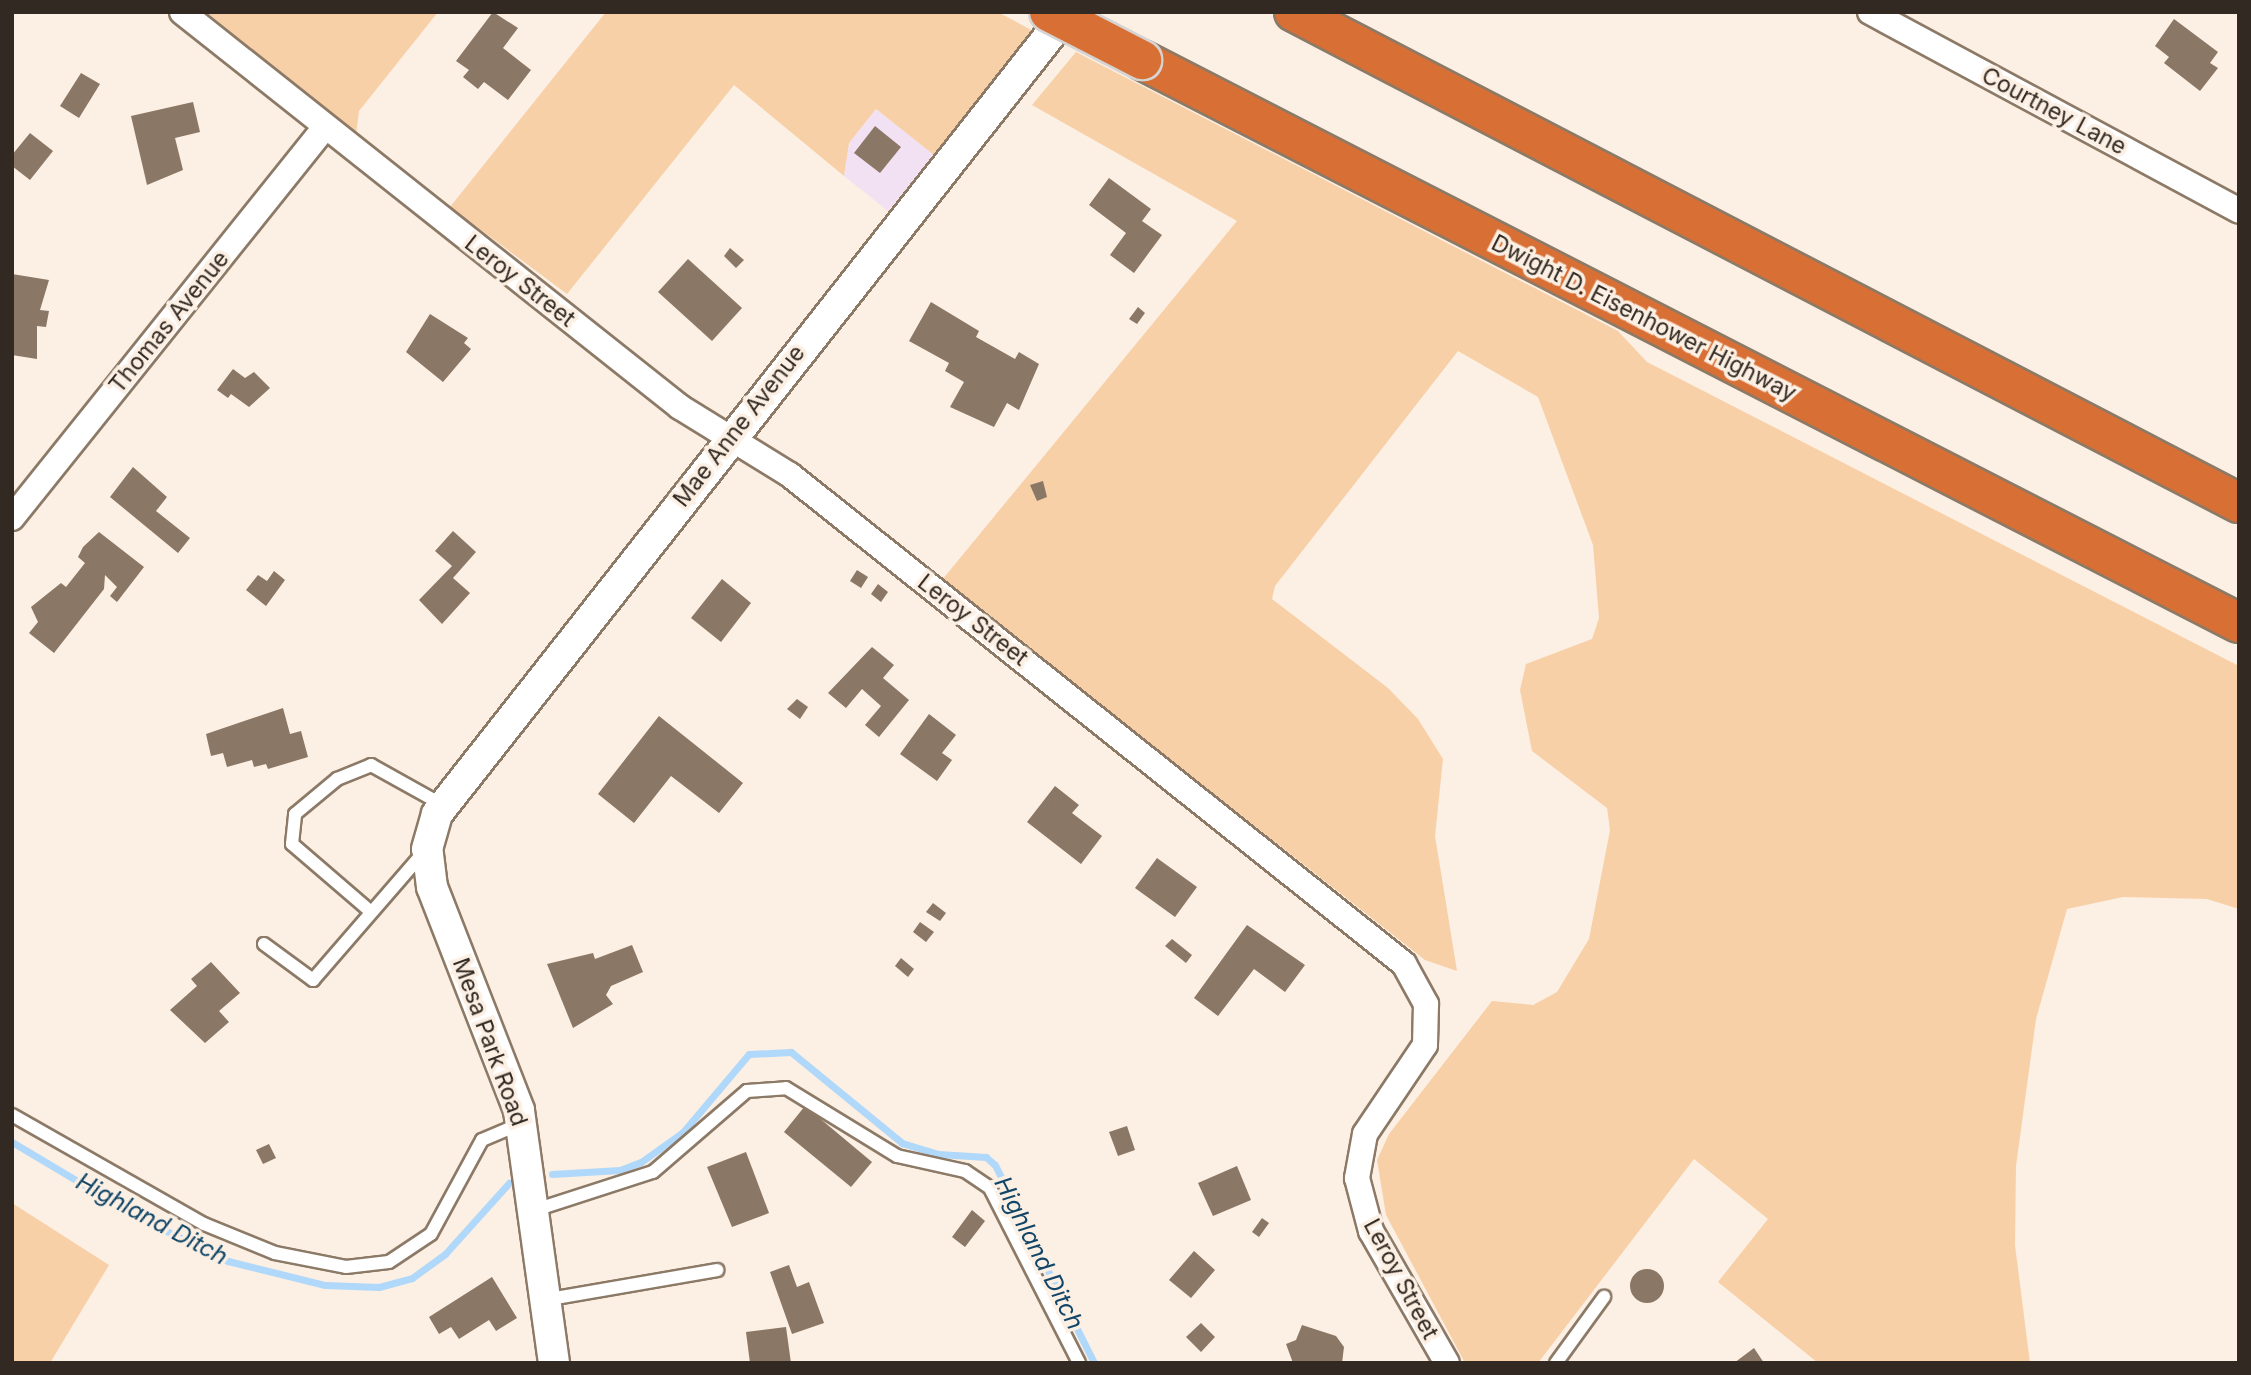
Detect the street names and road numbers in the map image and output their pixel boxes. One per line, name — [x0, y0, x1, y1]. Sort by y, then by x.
street label: Courtney Lane — [1977, 61, 2131, 161]
street label: Leroy Street — [459, 229, 581, 333]
street label: Dwight D. Eisenhower Highway — [1487, 229, 1801, 407]
street label: Thomas Avenue — [103, 245, 235, 399]
street label: Mae Anne Avenue — [667, 340, 811, 512]
street label: Leroy Street — [912, 568, 1034, 672]
street label: Mesa Park Road — [447, 954, 533, 1130]
street label: Leroy Street — [1358, 1214, 1444, 1344]

